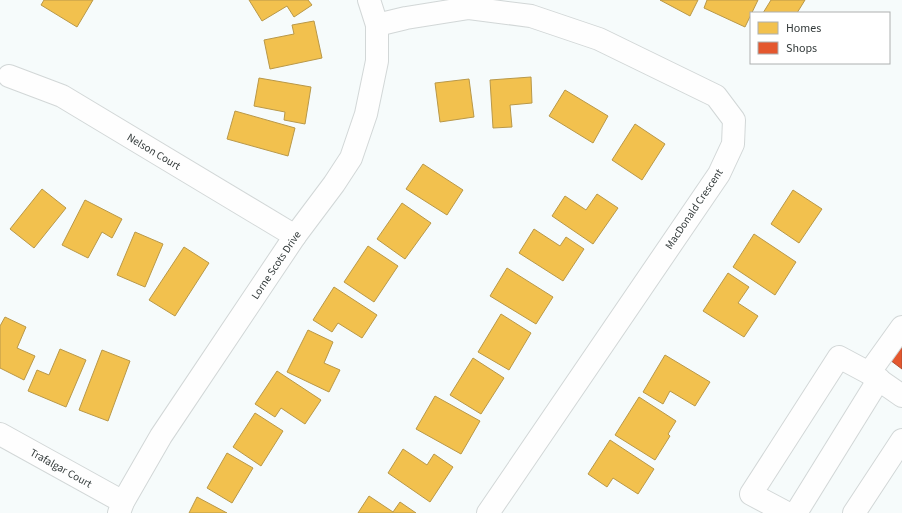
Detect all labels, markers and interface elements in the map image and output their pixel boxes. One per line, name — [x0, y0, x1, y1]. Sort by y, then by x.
legend — [750, 12, 890, 64]
text: Homes — [786, 20, 821, 37]
text: Shops — [786, 40, 817, 57]
street label: Nelson Court — [124, 129, 184, 173]
street label: MacDonald Crescent — [662, 166, 727, 252]
street label: Lorne Scots Drive — [247, 227, 304, 302]
street label: Trafalgar Court — [28, 445, 95, 491]

